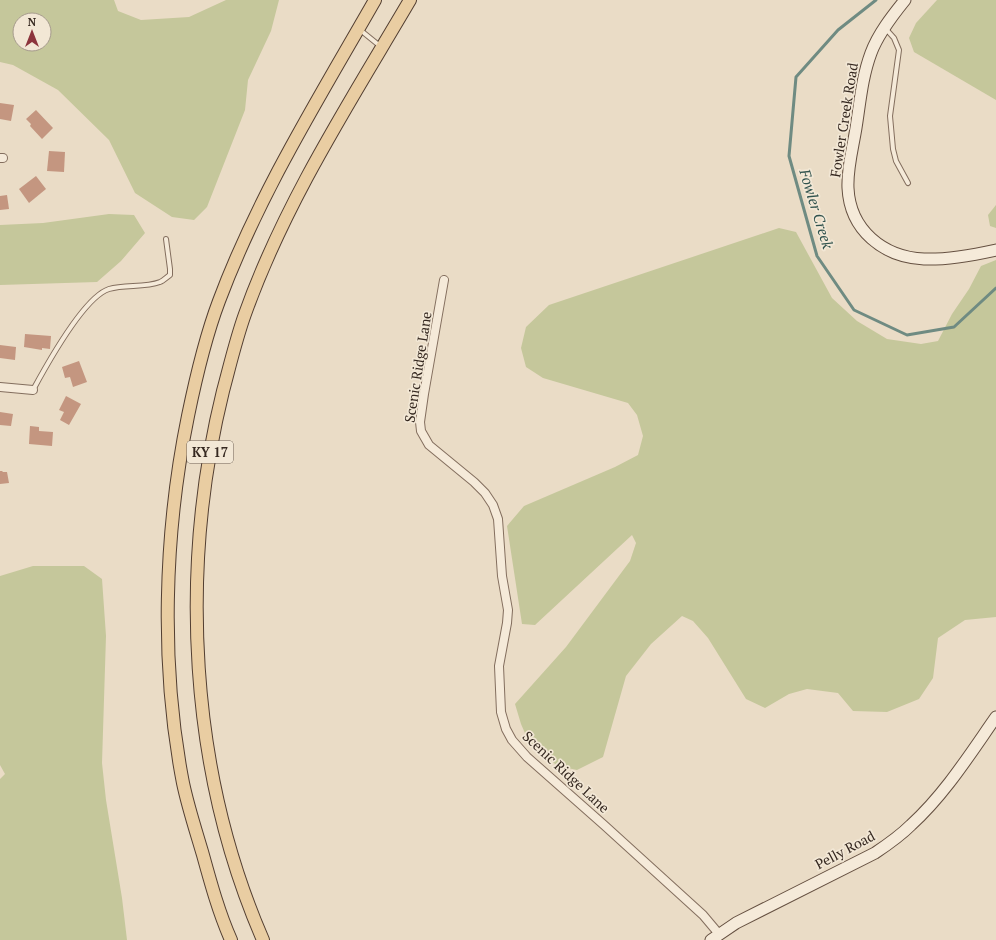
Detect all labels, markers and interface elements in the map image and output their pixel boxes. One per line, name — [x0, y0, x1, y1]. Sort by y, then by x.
north arrow — [12, 12, 52, 52]
text: N — [28, 15, 37, 29]
street label: Fowler Creek Road — [825, 61, 862, 179]
water label: Fowler Creek — [795, 165, 839, 252]
street label: Scenic Ridge Lane — [399, 310, 436, 424]
road number: KY 17 — [187, 441, 233, 463]
street label: Scenic Ridge Lane — [519, 726, 614, 817]
street label: Pelly Road — [812, 826, 878, 873]

